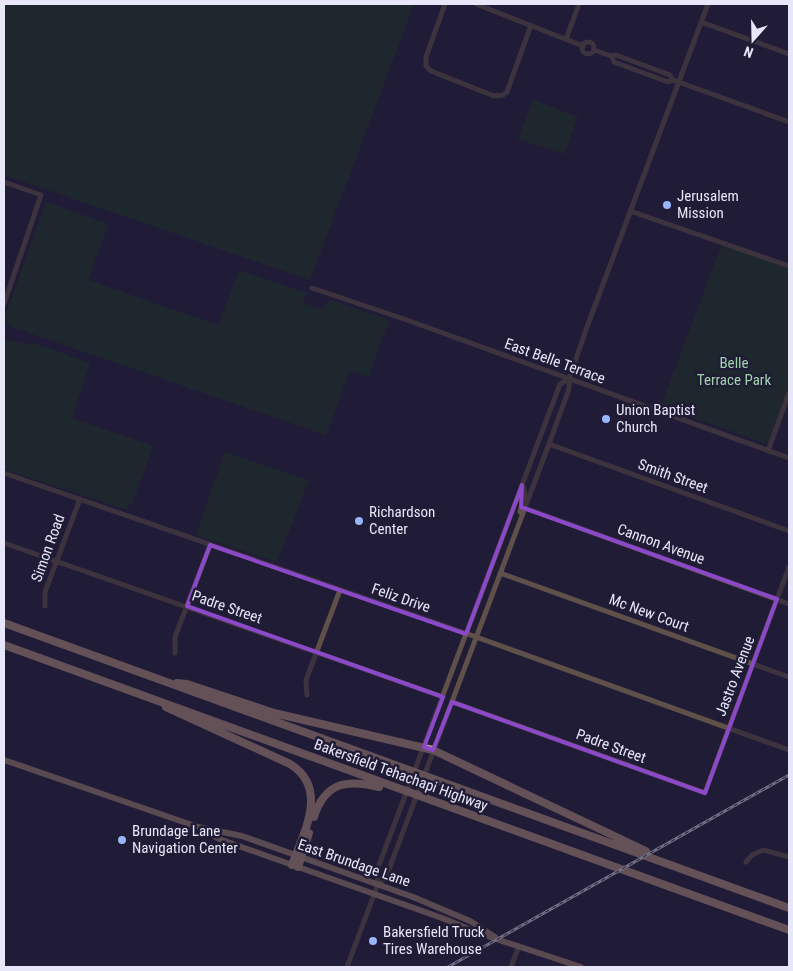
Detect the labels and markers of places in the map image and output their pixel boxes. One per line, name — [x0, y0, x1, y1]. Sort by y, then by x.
place label: Jerusalem Mission — [677, 187, 739, 222]
marker: Jerusalem Mission — [661, 199, 673, 211]
place label: Union Baptist Church — [616, 401, 695, 436]
marker: Union Baptist Church — [600, 413, 612, 425]
place label: Richardson Center — [369, 503, 435, 538]
marker: Richardson Center — [353, 515, 365, 527]
place label: Brundage Lane Navigation Center — [132, 822, 238, 857]
marker: Brundage Lane Navigation Center — [116, 834, 128, 846]
place label: Bakersfield Truck Tires Warehouse — [383, 923, 485, 958]
marker: Bakersfield Truck Tires Warehouse — [367, 935, 379, 947]

